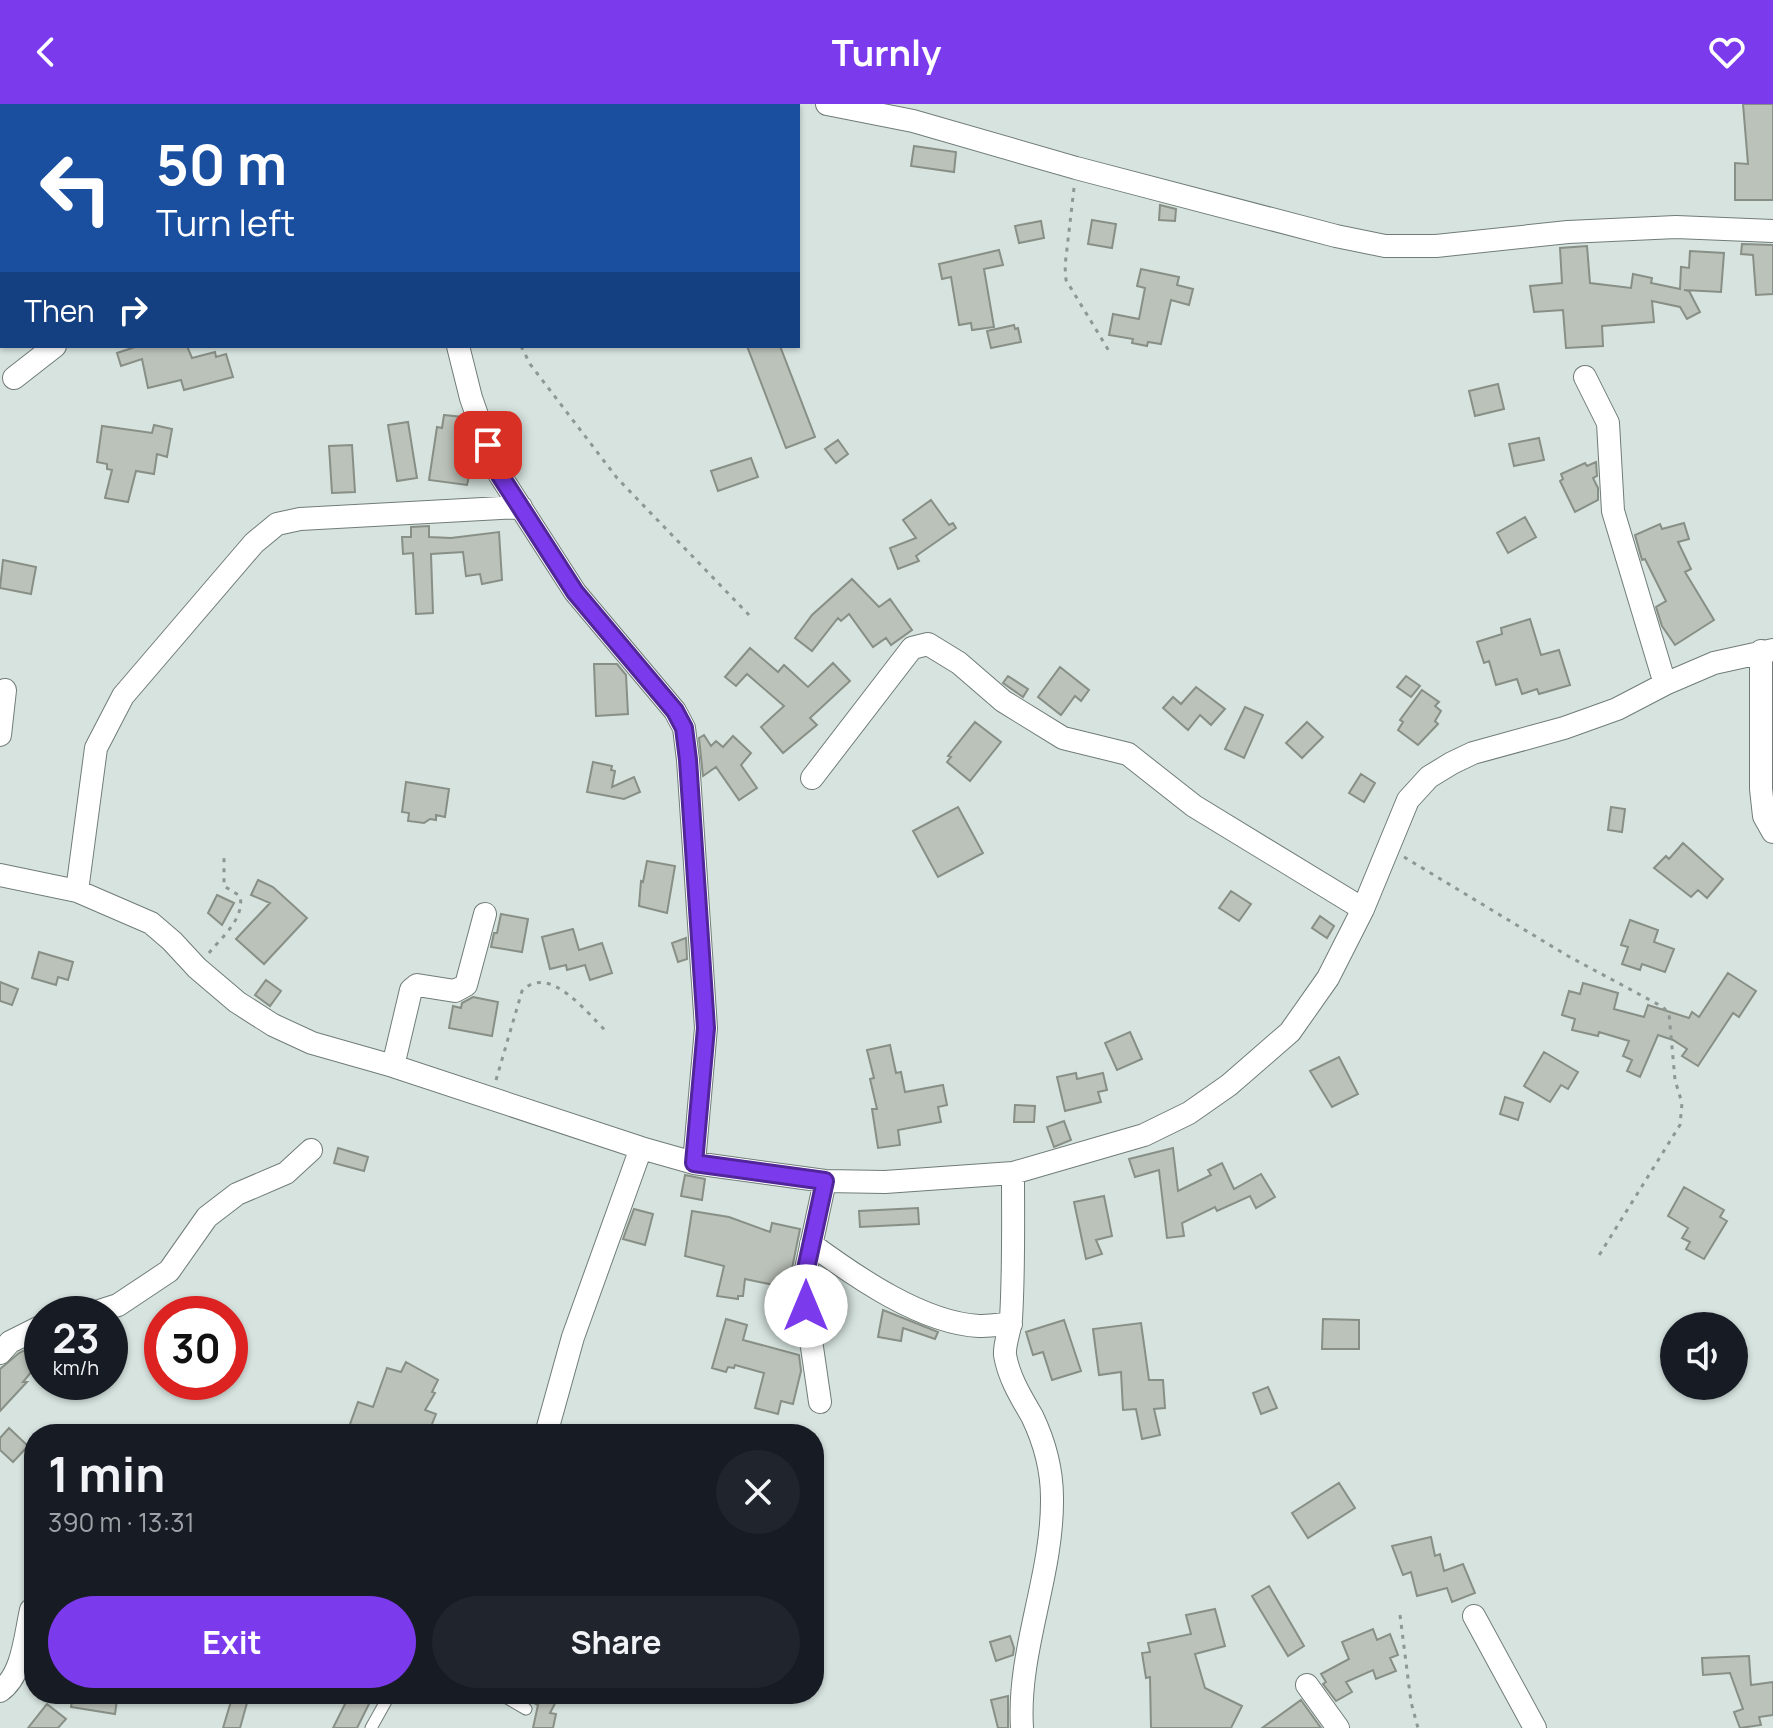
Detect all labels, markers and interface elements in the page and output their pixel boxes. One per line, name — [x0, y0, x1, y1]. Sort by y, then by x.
text: Turnly — [832, 28, 941, 77]
icon: back — [24, 30, 68, 74]
icon: heart — [1705, 30, 1749, 74]
text: 50 m — [156, 125, 287, 202]
icon: left — [24, 136, 128, 240]
text: Turn left — [156, 198, 295, 247]
icon: right — [111, 288, 155, 332]
text: Then — [24, 290, 95, 331]
pin — [454, 411, 522, 479]
icon: arrive — [466, 423, 510, 467]
position arrow — [764, 1264, 848, 1348]
speed limit sign: 30 — [144, 1296, 248, 1400]
text: 23 — [52, 1310, 100, 1365]
map controls — [1660, 1312, 1748, 1400]
button: sound — [1660, 1312, 1748, 1400]
text: km/h — [53, 1354, 99, 1381]
text: 1 min — [48, 1441, 165, 1506]
button: close — [716, 1450, 800, 1534]
text: 390 m · 13:31 — [48, 1504, 195, 1540]
button: Exit — [48, 1596, 416, 1688]
button: Share — [432, 1596, 800, 1688]

